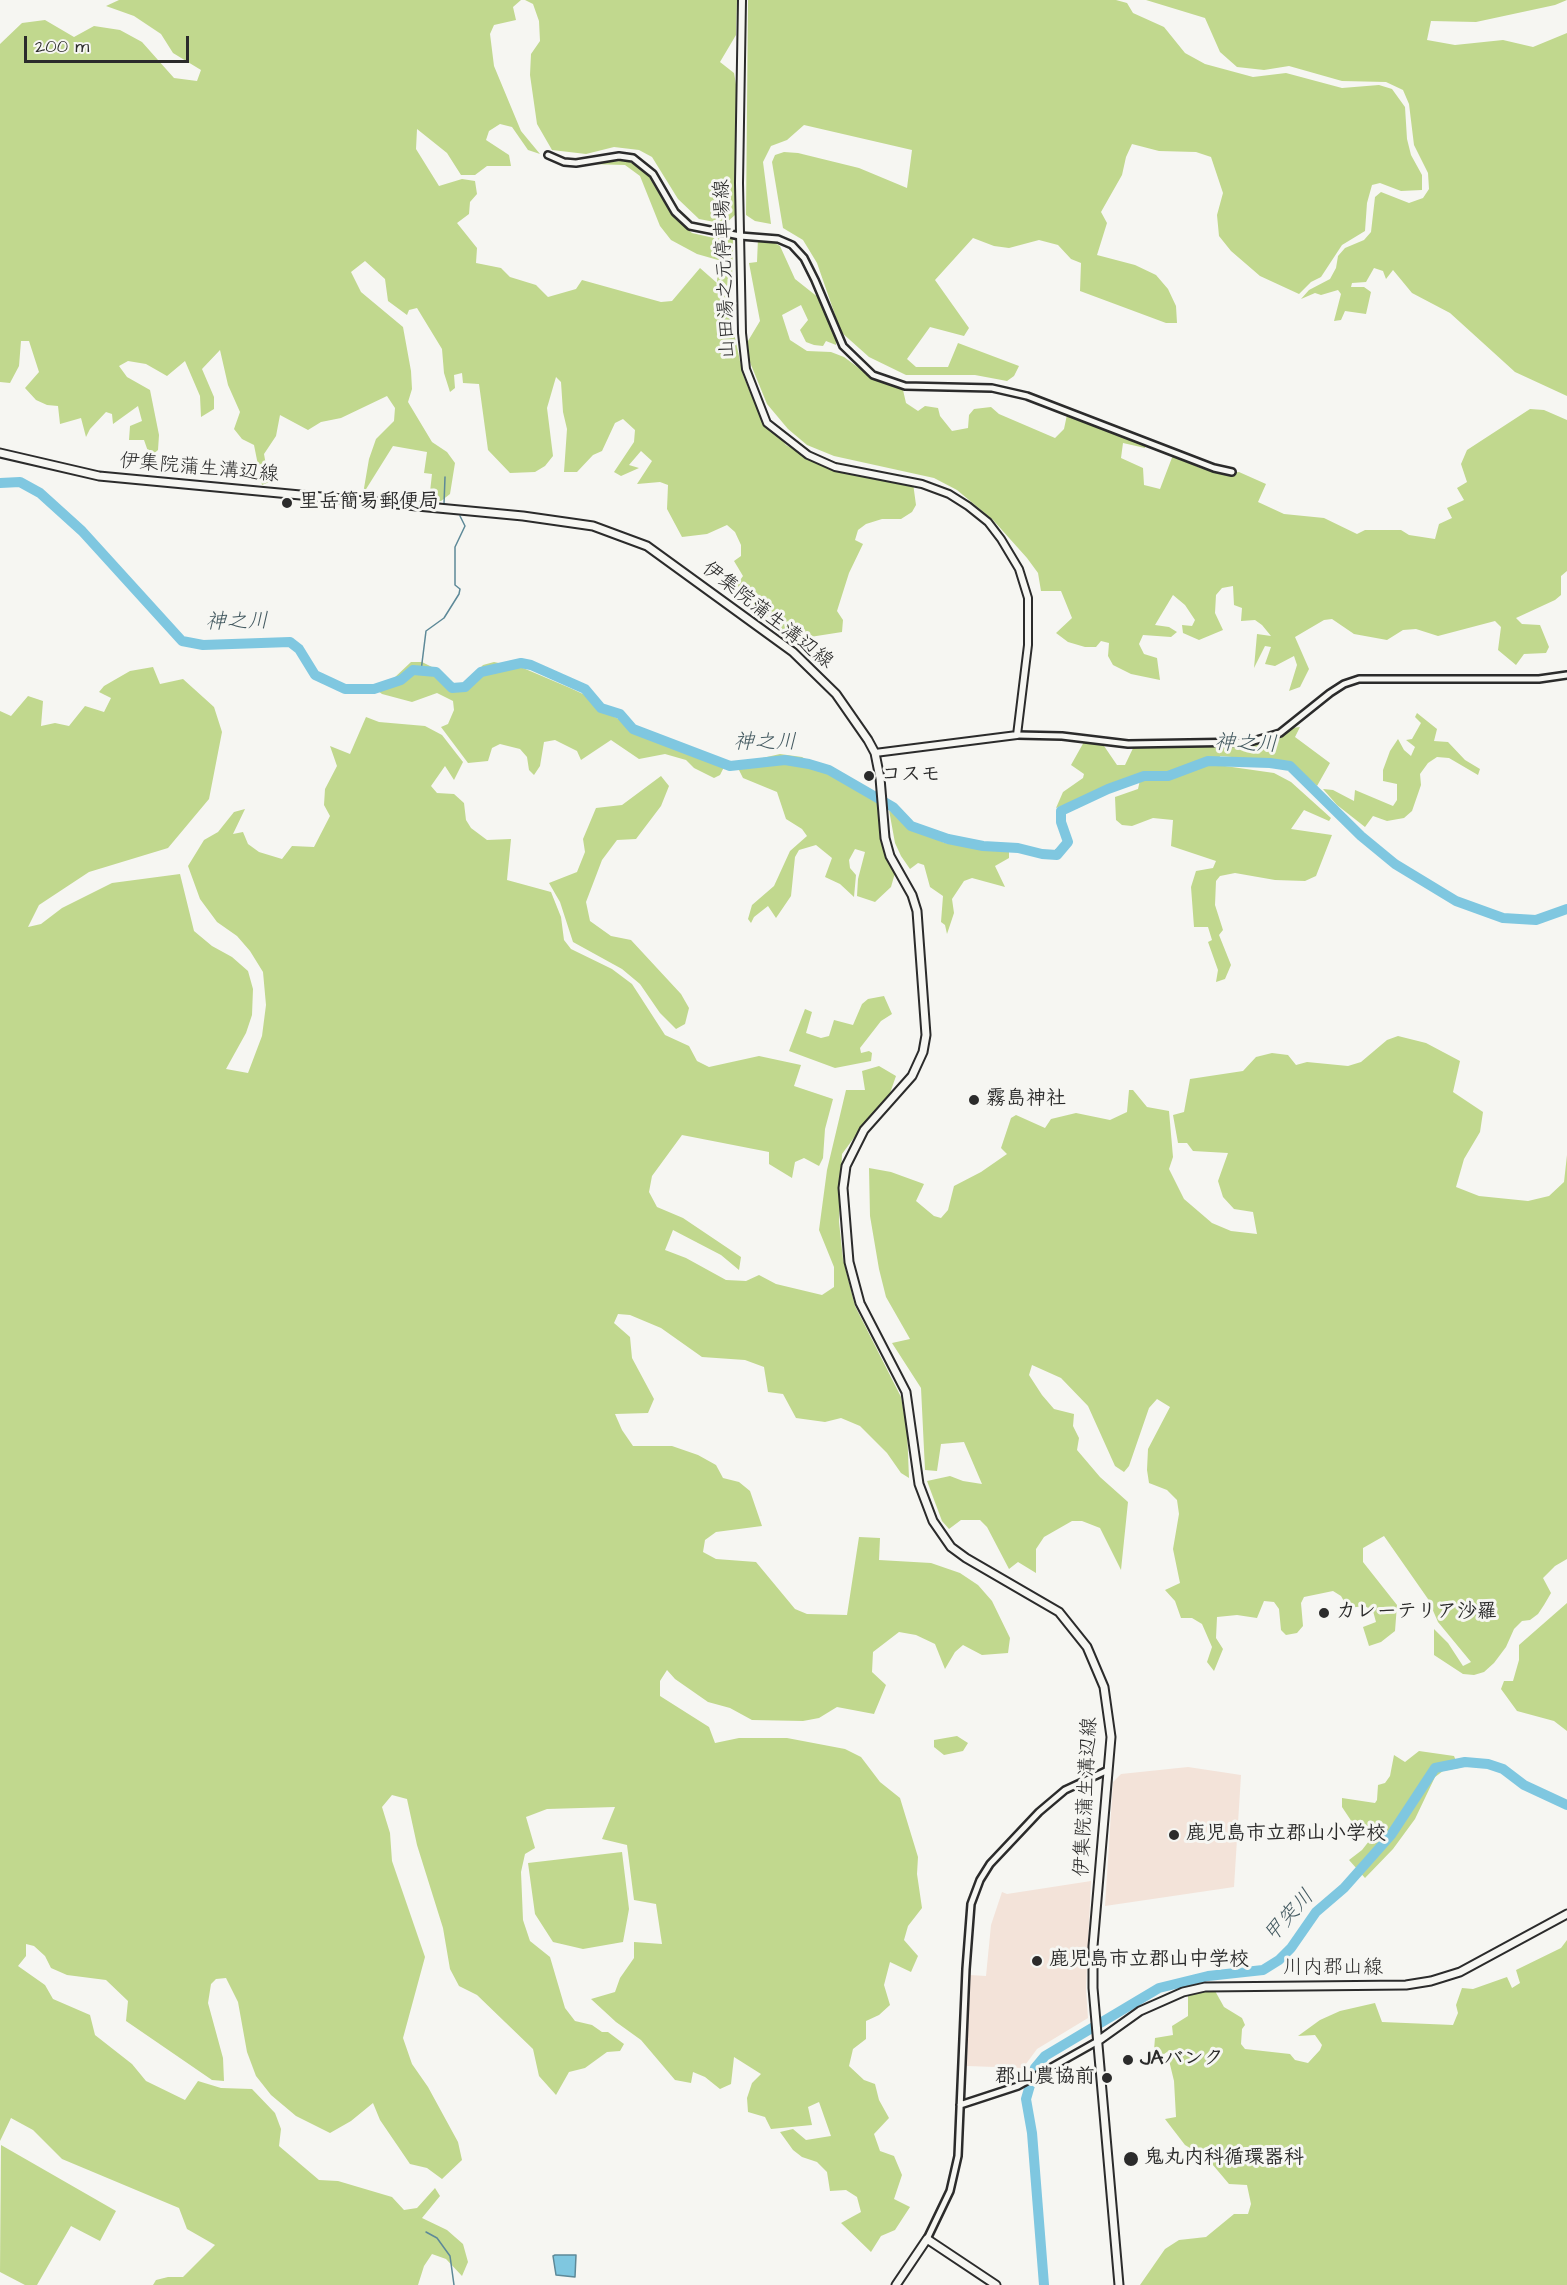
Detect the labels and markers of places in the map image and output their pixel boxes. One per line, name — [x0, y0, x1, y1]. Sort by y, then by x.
place label: 里岳簡易郵便局 — [299, 491, 439, 515]
marker: 里岳簡易郵便局 — [280, 496, 294, 510]
place label: コスモ — [881, 764, 941, 788]
marker: コスモ — [862, 769, 876, 783]
place label: 霧島神社 — [986, 1088, 1066, 1112]
marker: 霧島神社 — [967, 1093, 981, 1107]
place label: カレーテリア沙羅 — [1336, 1601, 1497, 1625]
marker: カレーテリア沙羅 — [1317, 1606, 1331, 1620]
place label: 鹿児島市立郡山小学校 — [1186, 1823, 1386, 1847]
marker: 鹿児島市立郡山小学校 — [1167, 1828, 1181, 1842]
place label: 鹿児島市立郡山中学校 — [1049, 1949, 1249, 1973]
marker: 鹿児島市立郡山中学校 — [1030, 1954, 1044, 1968]
place label: JAバンク — [1140, 2048, 1223, 2072]
marker: JAバンク — [1121, 2053, 1135, 2067]
place label: 郡山農協前 — [995, 2066, 1095, 2090]
marker: 郡山農協前 — [1100, 2071, 1114, 2085]
place label: 鬼丸内科循環器科 — [1144, 2147, 1304, 2171]
marker: 鬼丸内科循環器科 — [1122, 2150, 1140, 2168]

